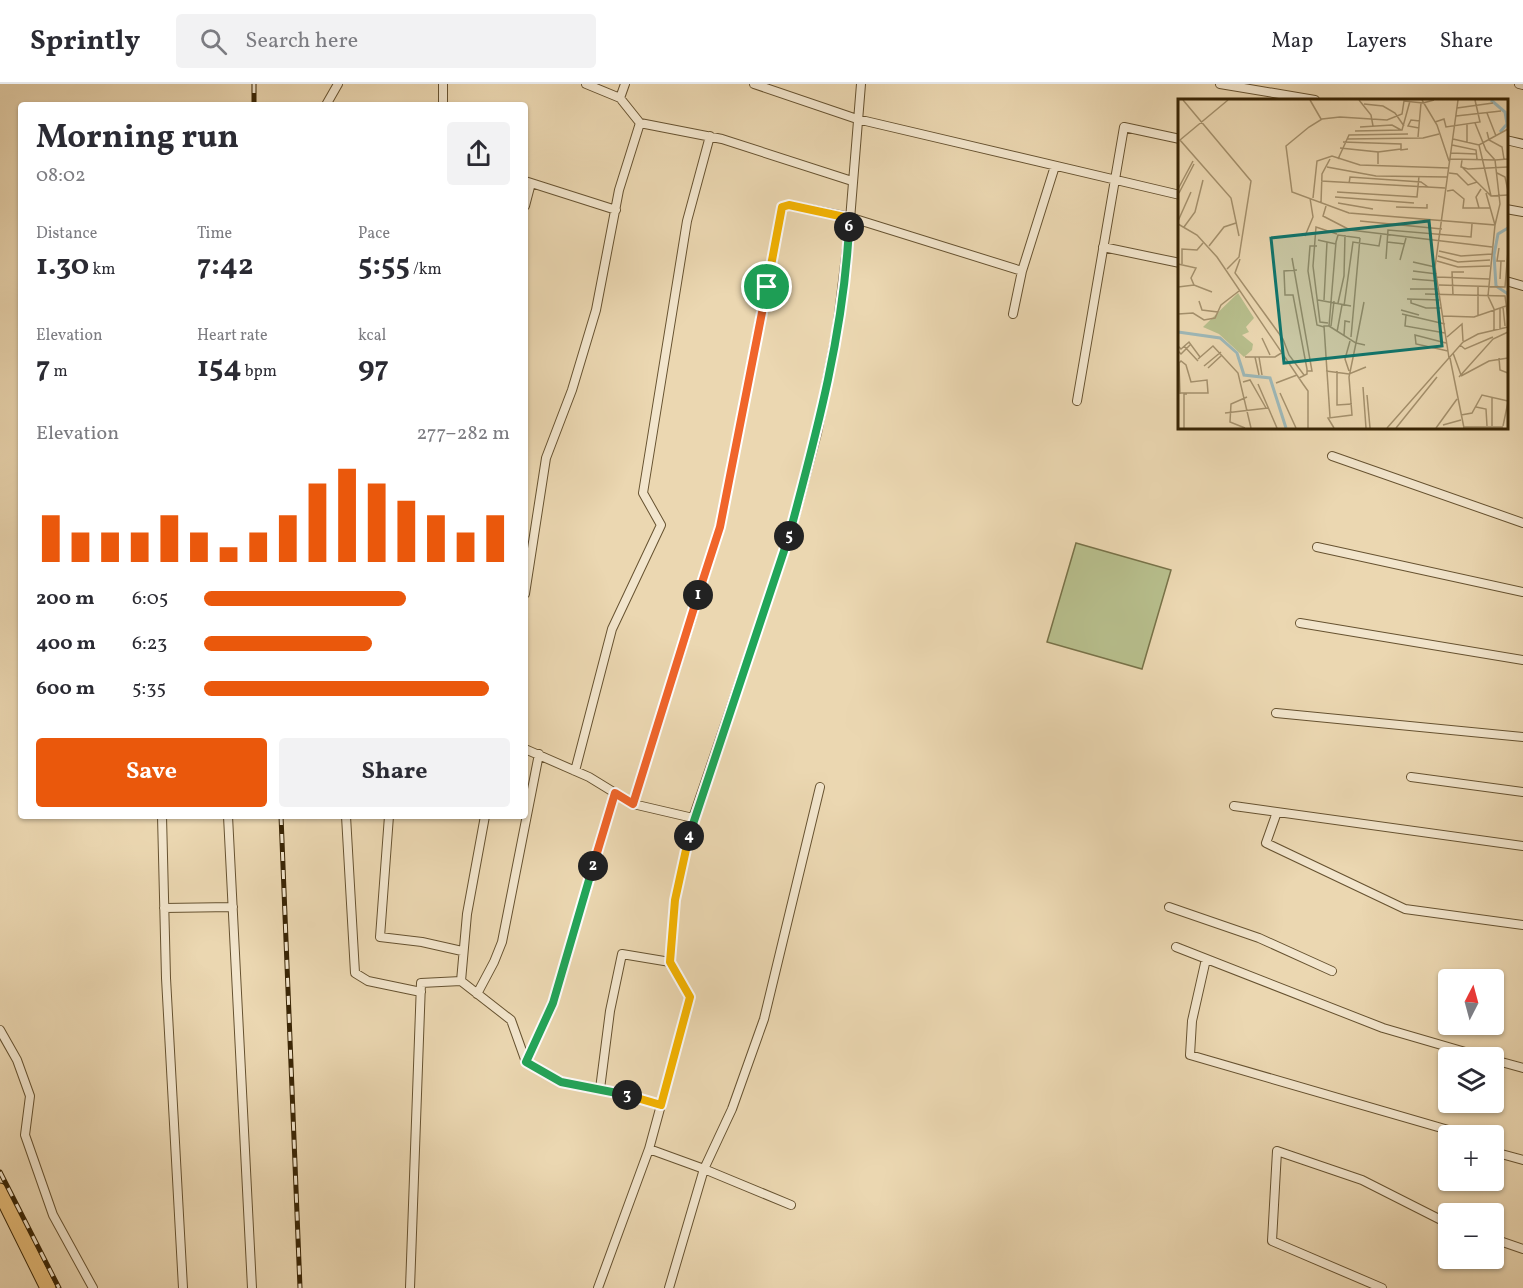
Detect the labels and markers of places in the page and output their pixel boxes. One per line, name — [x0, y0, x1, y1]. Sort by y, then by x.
pin: 6 — [834, 212, 864, 242]
pin — [741, 261, 792, 312]
pin: 5 — [774, 521, 804, 551]
pin: 1 — [683, 580, 713, 610]
pin: 4 — [674, 821, 704, 851]
pin: 2 — [578, 851, 608, 881]
pin: 3 — [612, 1080, 642, 1110]

